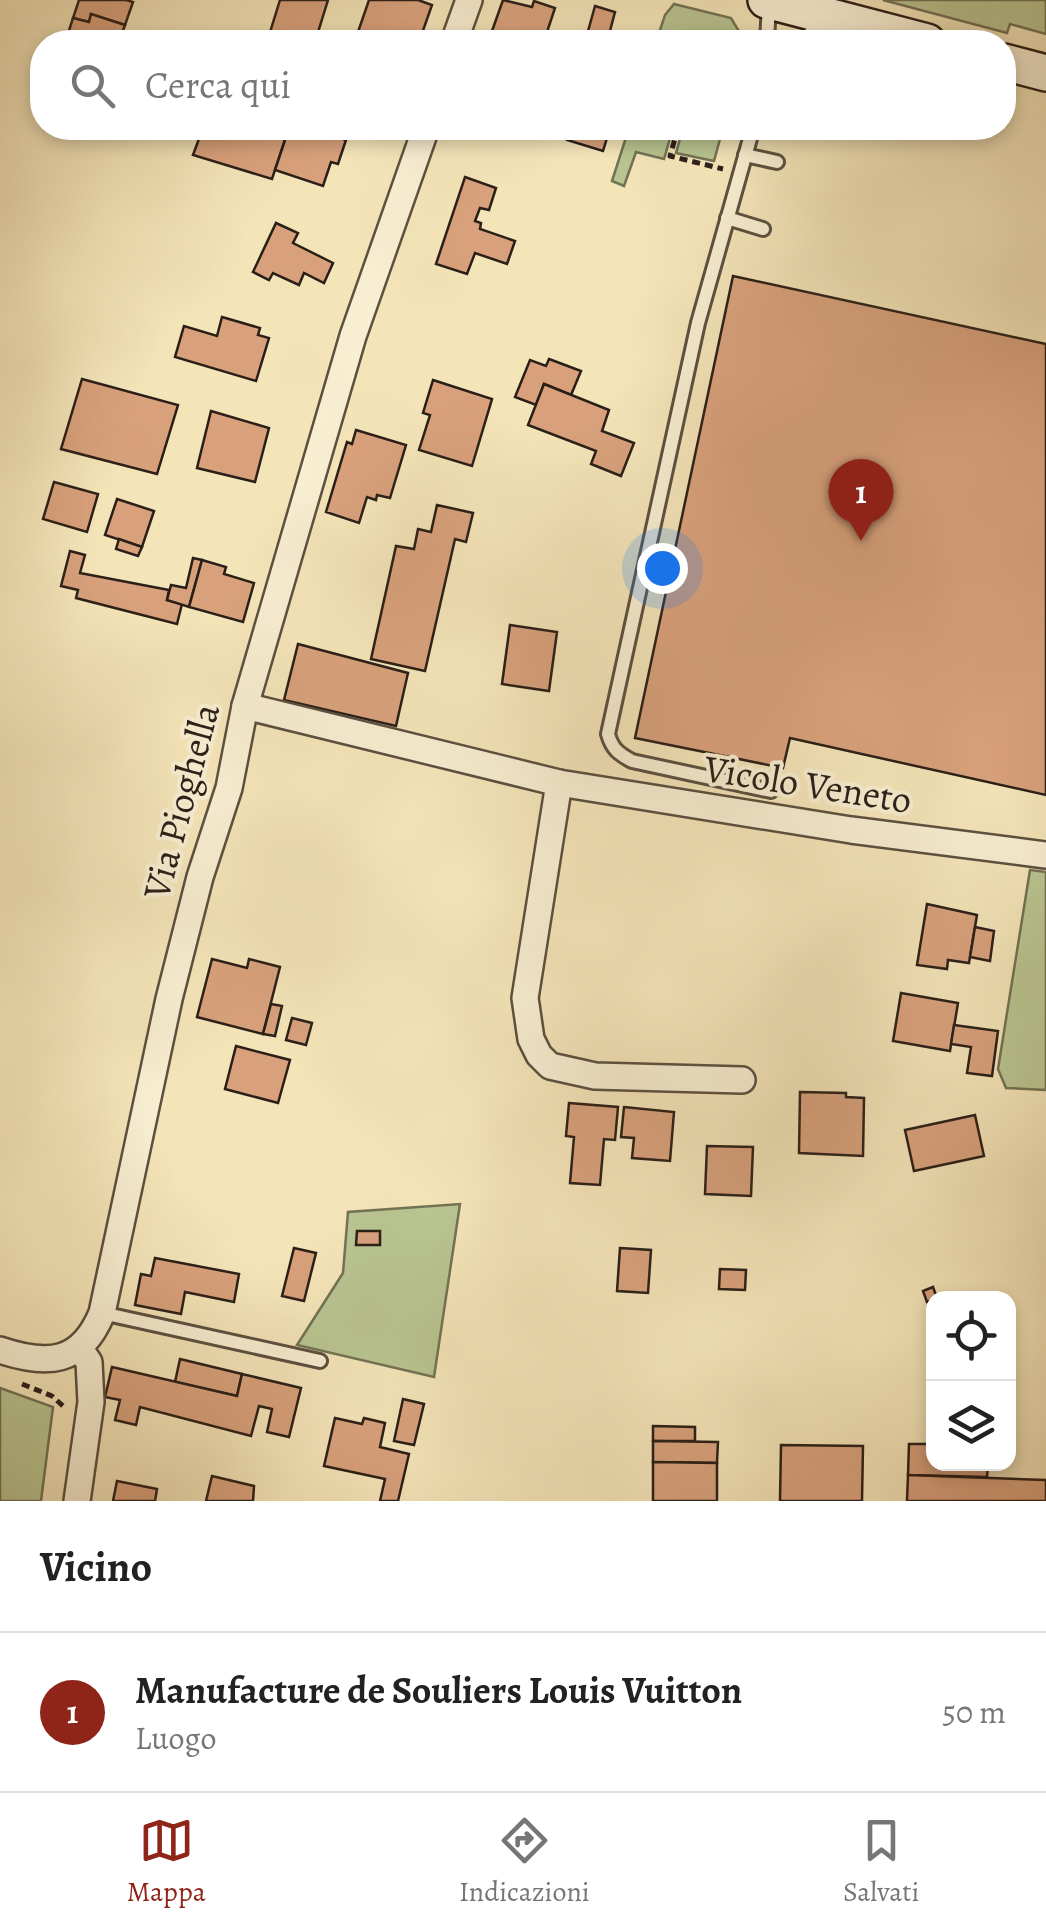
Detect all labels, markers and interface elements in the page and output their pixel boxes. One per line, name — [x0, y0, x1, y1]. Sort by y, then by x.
search box — [30, 30, 1016, 140]
icon: search — [65, 58, 120, 113]
text: Cerca qui — [145, 59, 291, 111]
pin: 1 — [828, 458, 894, 541]
your location — [637, 543, 688, 594]
street label: Via Pioghella — [130, 697, 232, 905]
street label: Vicolo Veneto — [700, 742, 915, 826]
map controls — [926, 1291, 1016, 1471]
button: locate — [926, 1291, 1016, 1381]
button: layers — [926, 1381, 1016, 1471]
text: Vicino — [40, 1538, 152, 1595]
text: Manufacture de Souliers Louis Vuitton — [135, 1664, 742, 1716]
text: 1 — [67, 1690, 78, 1734]
text: 50 m — [942, 1690, 1006, 1734]
text: Luogo — [135, 1716, 216, 1760]
tab: Mappa — [127, 1813, 206, 1911]
tab: Indicazioni — [459, 1813, 590, 1911]
tab: Salvati — [843, 1813, 919, 1911]

